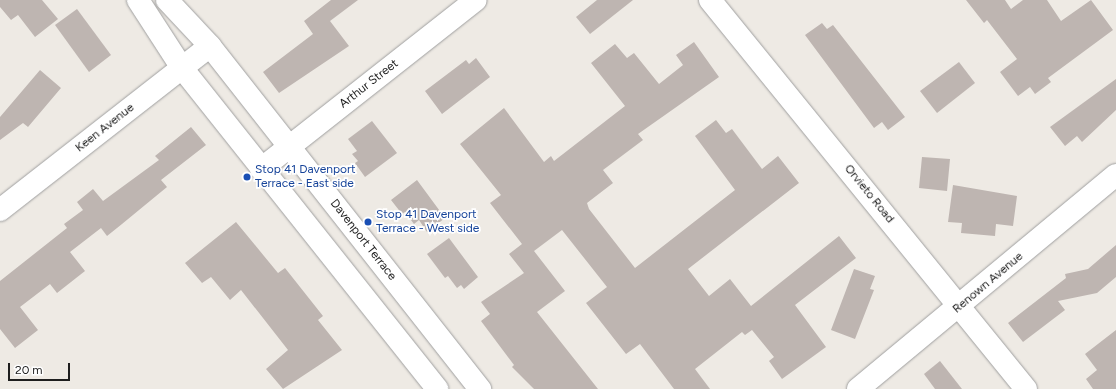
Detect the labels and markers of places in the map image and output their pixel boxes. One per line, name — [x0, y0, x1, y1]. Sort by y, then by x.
place label: Stop 41 Davenport Terrace - East side — [255, 163, 356, 191]
marker: Stop 41 Davenport Terrace - East side — [242, 172, 252, 182]
place label: Stop 41 Davenport Terrace - West side — [376, 208, 479, 236]
marker: Stop 41 Davenport Terrace - West side — [363, 217, 373, 227]

